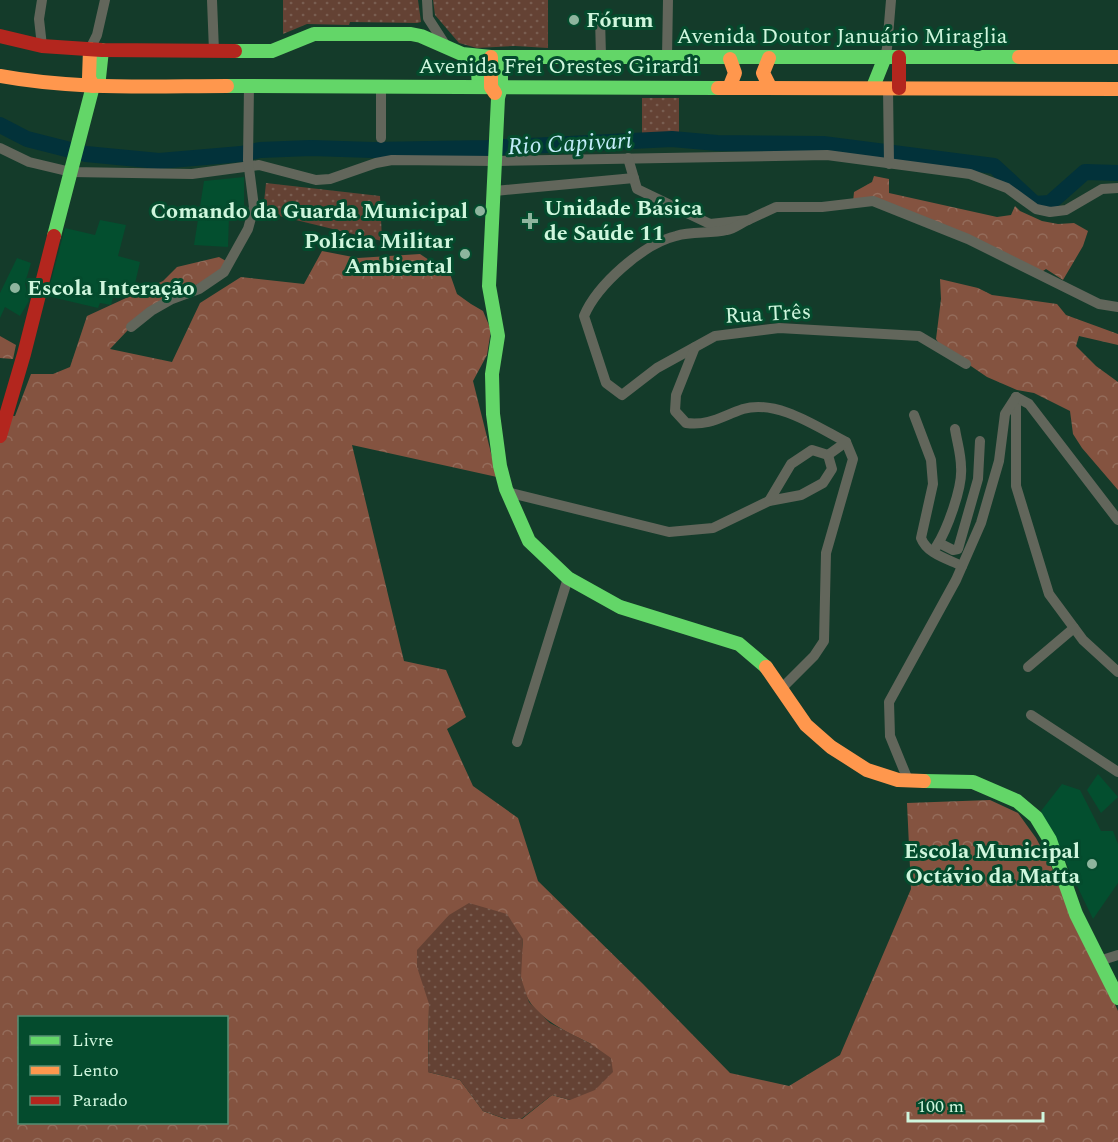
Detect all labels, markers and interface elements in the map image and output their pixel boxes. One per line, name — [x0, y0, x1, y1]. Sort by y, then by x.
place label: Fórum — [586, 4, 654, 37]
marker: Fórum — [567, 13, 581, 27]
street label: Avenida Doutor Januário Miraglia — [676, 20, 1008, 53]
street label: Avenida Frei Orestes Girardi — [419, 50, 699, 83]
water label: Rio Capivari — [507, 123, 633, 165]
place label: Unidade Básica de Saúde 11 — [544, 192, 703, 250]
place label: Comando da Guarda Municipal — [150, 195, 468, 228]
marker: Comando da Guarda Municipal — [473, 204, 487, 218]
marker: Unidade Básica de Saúde 11 — [521, 212, 539, 230]
place label: Polícia Militar Ambiental — [304, 225, 454, 283]
marker: Polícia Militar Ambiental — [458, 247, 472, 261]
place label: Escola Interação — [27, 272, 195, 305]
marker: Escola Interação — [8, 281, 22, 295]
street label: Rua Três — [724, 295, 812, 333]
place label: Escola Municipal Octávio da Matta — [904, 835, 1081, 893]
marker: Escola Municipal Octávio da Matta — [1085, 857, 1099, 871]
legend — [18, 1016, 228, 1124]
text: Livre — [72, 1027, 114, 1054]
text: Lento — [72, 1057, 119, 1084]
scale bar — [908, 1085, 1043, 1123]
text: Parado — [72, 1087, 128, 1114]
text: 100 m — [917, 1093, 964, 1120]

